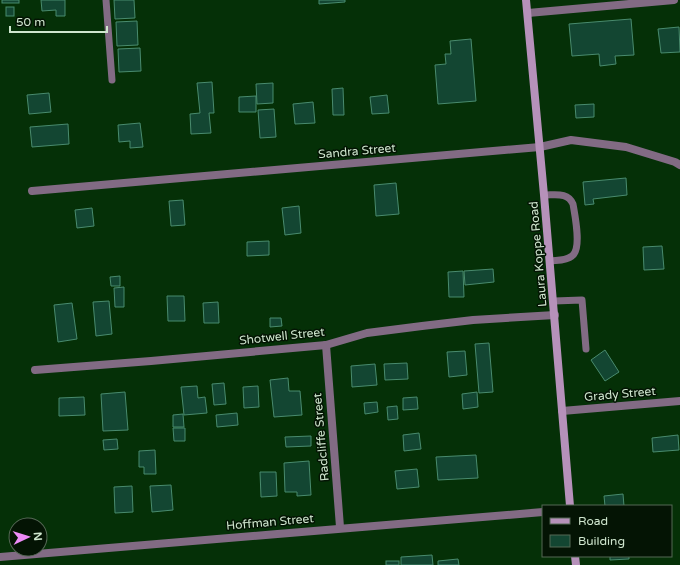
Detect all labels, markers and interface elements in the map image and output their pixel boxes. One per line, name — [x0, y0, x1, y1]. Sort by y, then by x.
scale bar — [10, 8, 107, 34]
text: 50 m — [16, 15, 45, 29]
street label: Sandra Street — [318, 141, 397, 161]
street label: Laura Koppe Road — [526, 201, 550, 307]
street label: Shotwell Street — [239, 325, 326, 347]
street label: Grady Street — [584, 384, 657, 404]
street label: Radcliffe Street — [310, 392, 332, 482]
legend — [542, 505, 672, 557]
street label: Hoffman Street — [226, 511, 315, 533]
text: Road — [578, 514, 608, 528]
north arrow — [8, 517, 48, 557]
text: N — [31, 531, 44, 541]
text: Building — [578, 534, 625, 548]

